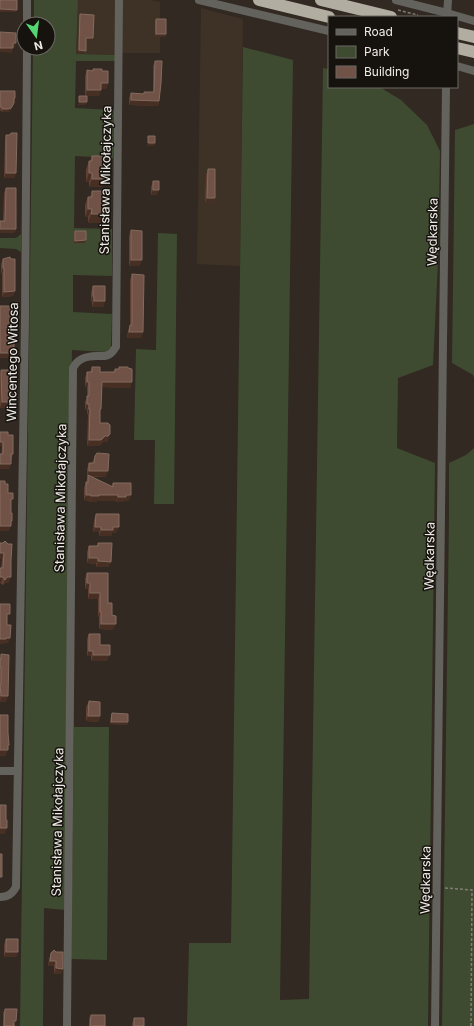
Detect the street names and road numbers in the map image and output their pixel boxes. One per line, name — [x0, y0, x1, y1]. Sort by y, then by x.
street label: Stanisława Mikołajczyka — [96, 105, 114, 255]
street label: Wędkarska — [423, 198, 441, 266]
street label: Wincentego Witosa — [3, 302, 21, 422]
street label: Stanisława Mikołajczyka — [51, 423, 69, 573]
street label: Wędkarska — [420, 522, 438, 590]
street label: Stanisława Mikołajczyka — [48, 747, 66, 897]
street label: Wędkarska — [416, 846, 434, 914]

